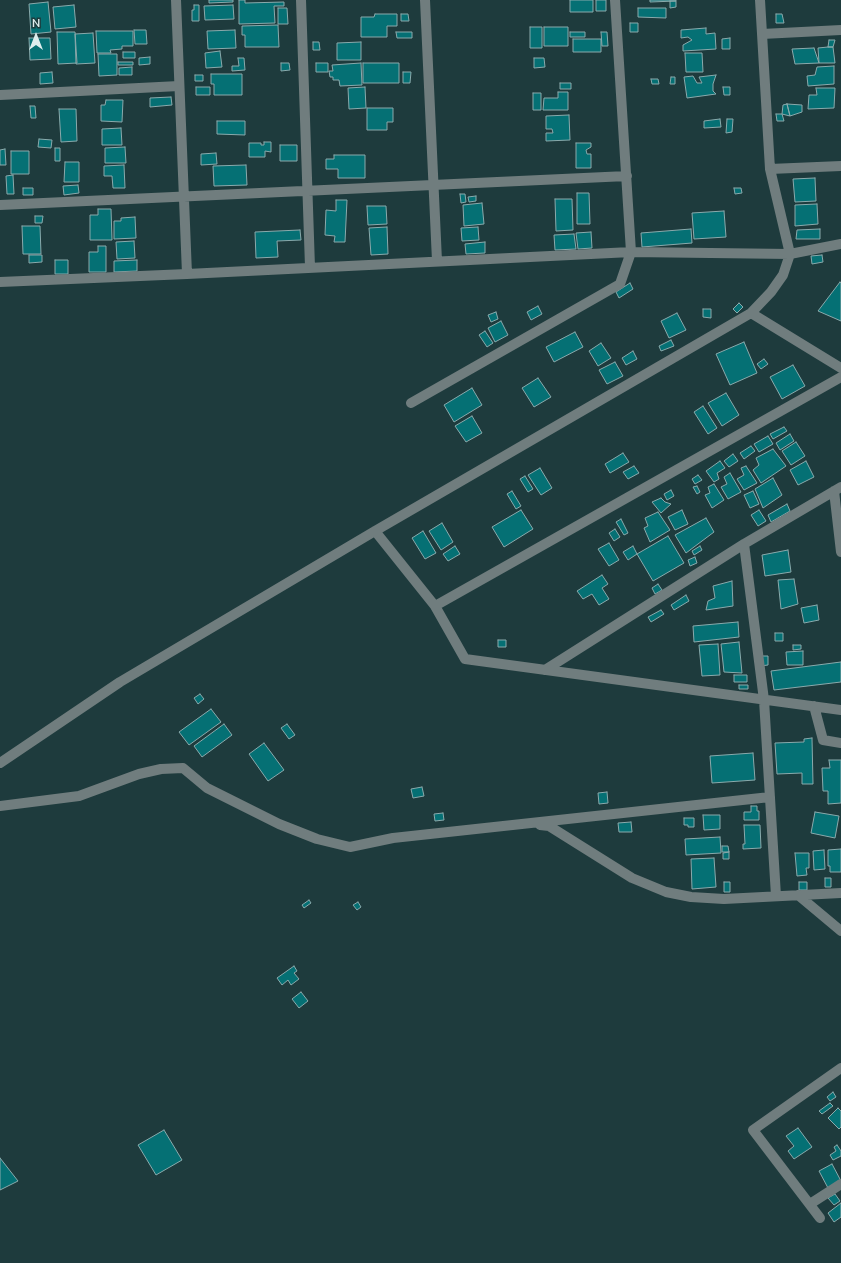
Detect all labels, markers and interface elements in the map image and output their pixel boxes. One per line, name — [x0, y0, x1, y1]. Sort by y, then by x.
north arrow — [16, 16, 56, 56]
text: N — [32, 16, 40, 31]

